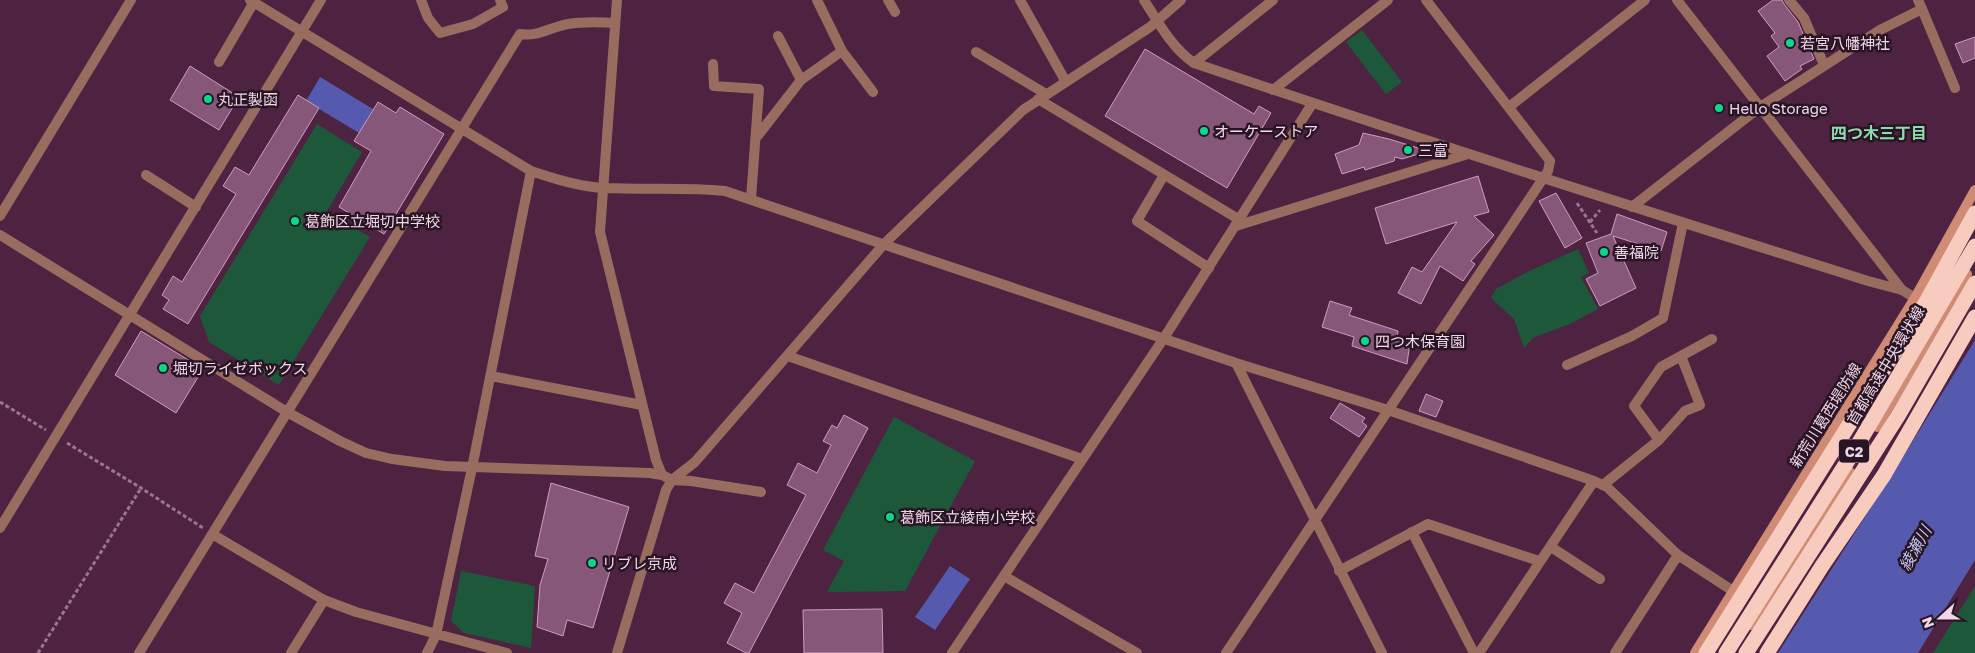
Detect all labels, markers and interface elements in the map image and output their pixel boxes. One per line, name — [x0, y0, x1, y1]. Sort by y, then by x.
place label: 若宮八幡神社 — [1800, 34, 1890, 52]
marker: 若宮八幡神社 — [1784, 37, 1796, 49]
place label: 丸正製函 — [218, 90, 278, 108]
marker: 丸正製函 — [202, 93, 214, 105]
place label: Hello Storage — [1729, 99, 1828, 117]
marker: Hello Storage — [1713, 102, 1725, 114]
place label: オーケーストア — [1214, 122, 1318, 140]
district label: 四つ木三丁目 — [1831, 123, 1927, 143]
marker: オーケーストア — [1198, 125, 1210, 137]
place label: 三富 — [1418, 141, 1448, 159]
marker: 三富 — [1402, 144, 1414, 156]
place label: 葛飾区立堀切中学校 — [305, 212, 440, 230]
marker: 葛飾区立堀切中学校 — [289, 215, 301, 227]
place label: 善福院 — [1614, 243, 1659, 261]
marker: 善福院 — [1598, 246, 1610, 258]
street label: 首都高速中央環状線 — [1843, 302, 1927, 428]
place label: 四つ木保育園 — [1375, 332, 1465, 350]
marker: 四つ木保育園 — [1359, 335, 1371, 347]
place label: 堀切ライゼボックス — [173, 359, 308, 377]
street label: 新荒川葛西堤防線 — [1786, 359, 1864, 471]
marker: 堀切ライゼボックス — [157, 362, 169, 374]
road number: C2 — [1839, 440, 1869, 462]
place label: 葛飾区立綾南小学校 — [900, 508, 1035, 526]
marker: 葛飾区立綾南小学校 — [884, 511, 896, 523]
water label: 綾瀬川 — [1895, 520, 1936, 574]
place label: リブレ京成 — [602, 554, 677, 572]
marker: リブレ京成 — [586, 557, 598, 569]
north arrow — [1915, 593, 1965, 643]
text: N — [1918, 615, 1937, 631]

